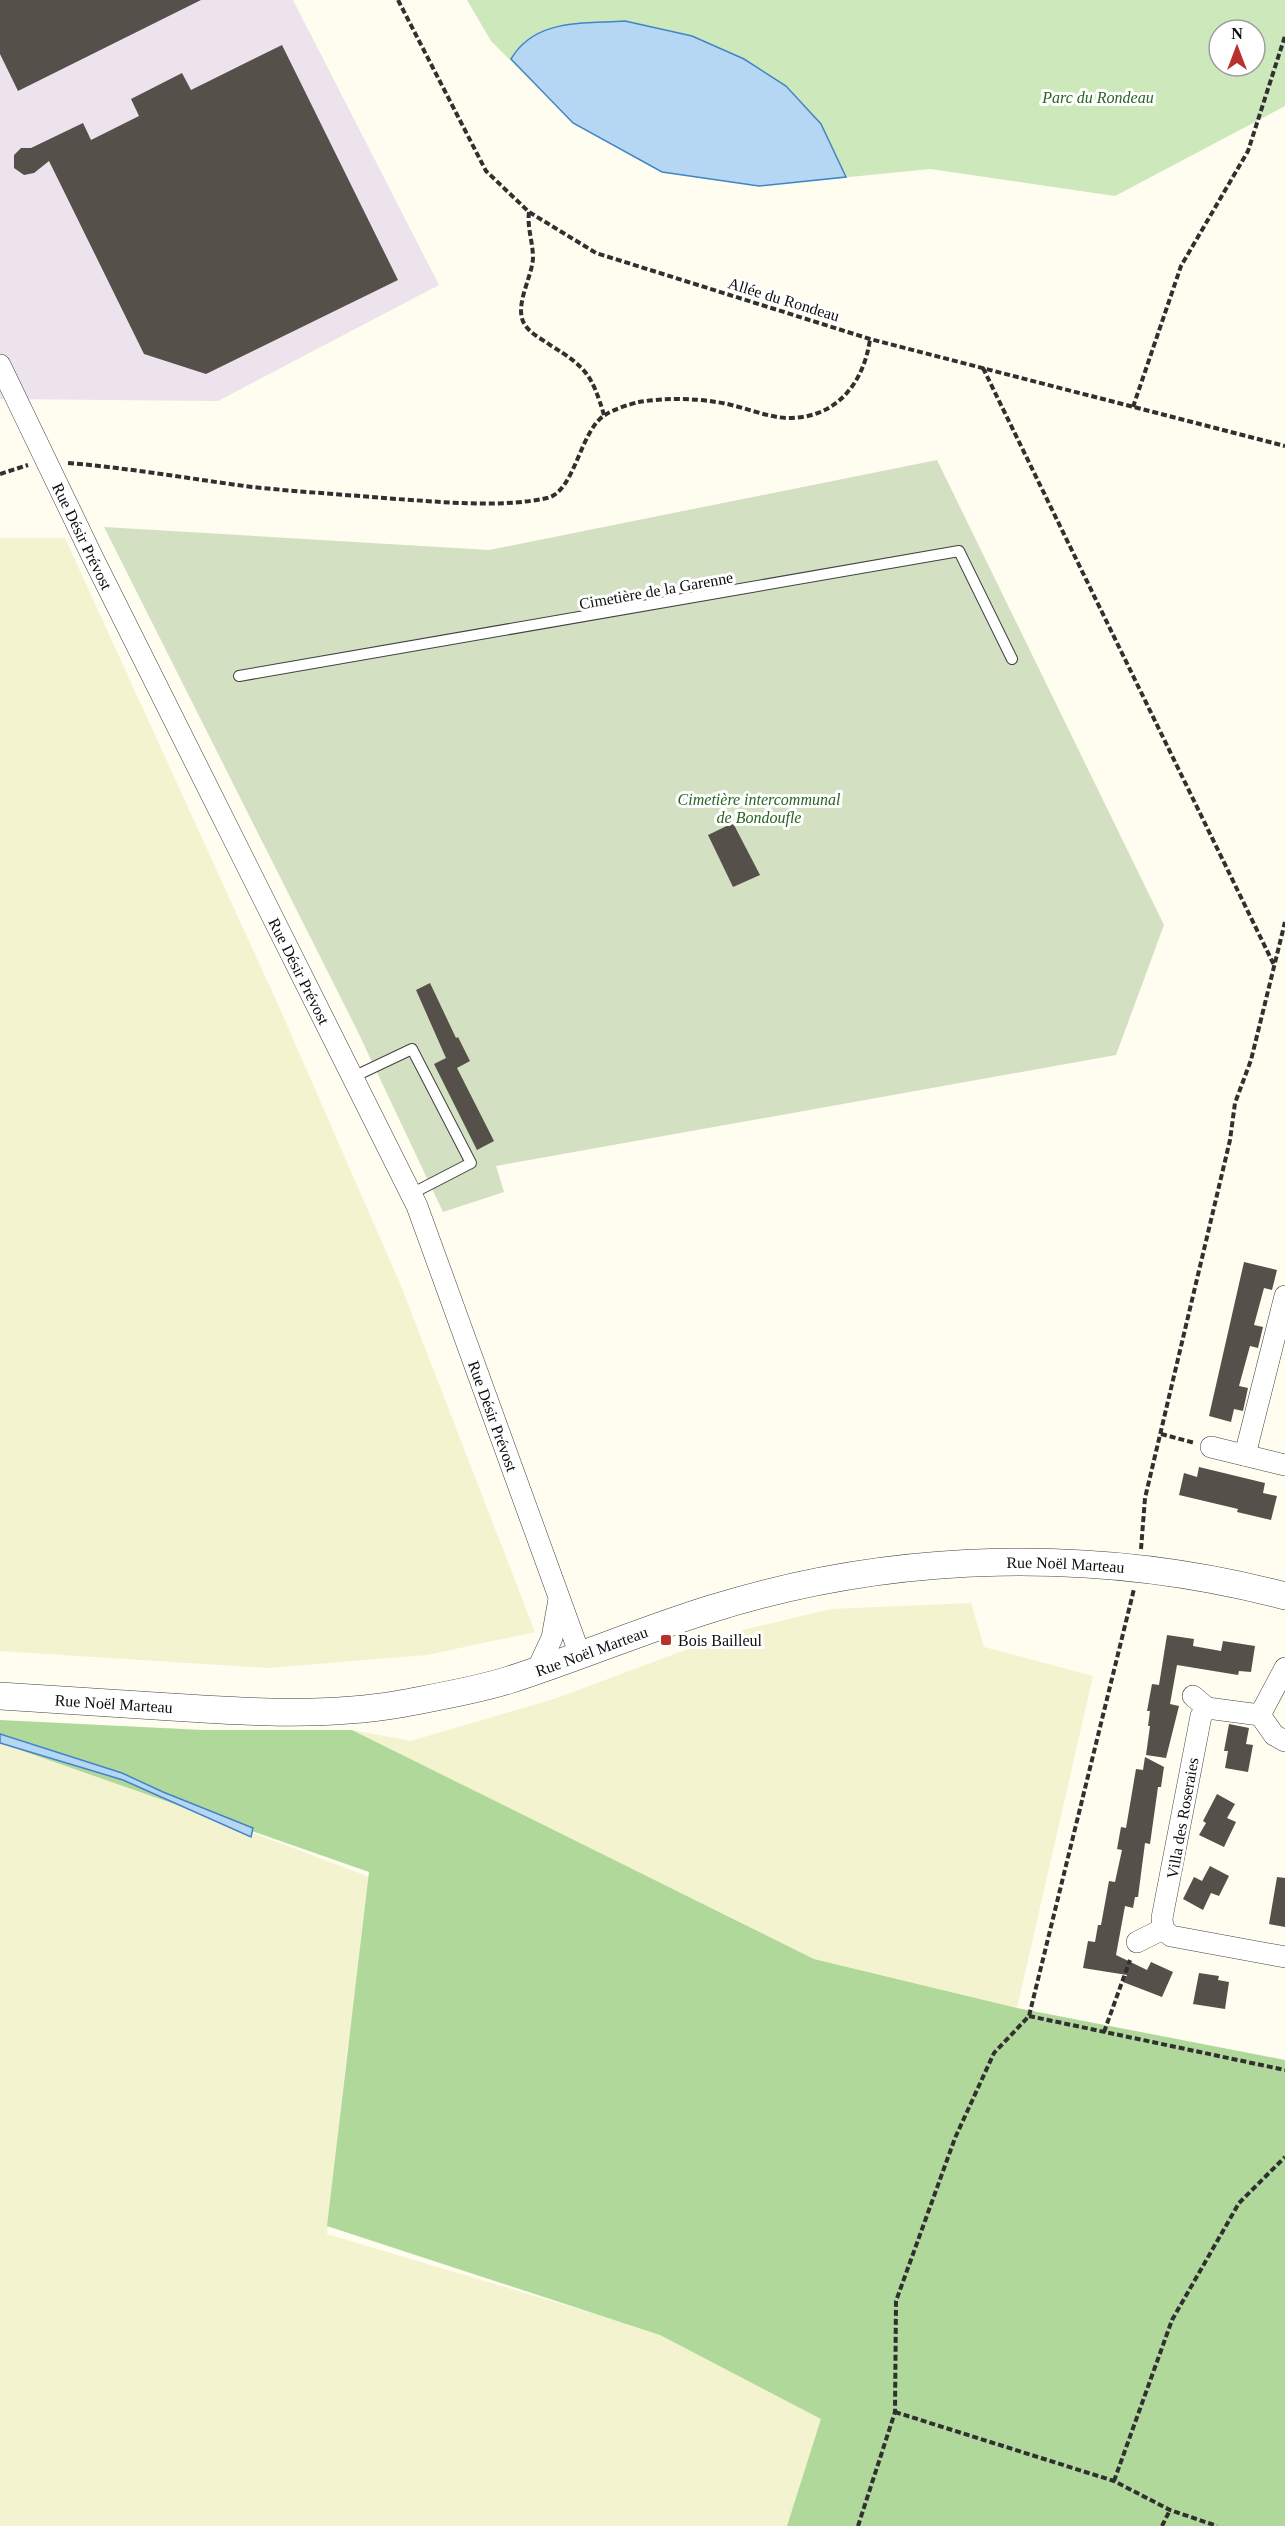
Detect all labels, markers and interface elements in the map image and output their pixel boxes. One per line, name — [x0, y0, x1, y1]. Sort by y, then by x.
north arrow — [1207, 18, 1267, 78]
text: N — [1231, 25, 1243, 42]
park label: Parc du Rondeau — [1041, 89, 1154, 106]
street label: Allée du Rondeau — [726, 274, 842, 324]
street label: Rue Désir Prévost — [49, 480, 116, 593]
street label: Cimetière de la Garenne — [578, 569, 734, 612]
park label: Cimetière intercommunal de Bondoufle — [678, 791, 841, 827]
street label: Rue Désir Prévost — [265, 915, 333, 1028]
street label: Rue Désir Prévost — [465, 1358, 521, 1474]
street label: Rue Noël Marteau — [1006, 1554, 1125, 1576]
street label: Rue Noël Marteau — [533, 1623, 650, 1680]
place label: Bois Bailleul — [678, 1632, 763, 1649]
marker: Bois Bailleul — [659, 1633, 673, 1647]
street label: Rue Noël Marteau — [54, 1692, 173, 1716]
street label: Villa des Roseraies — [1163, 1756, 1202, 1880]

